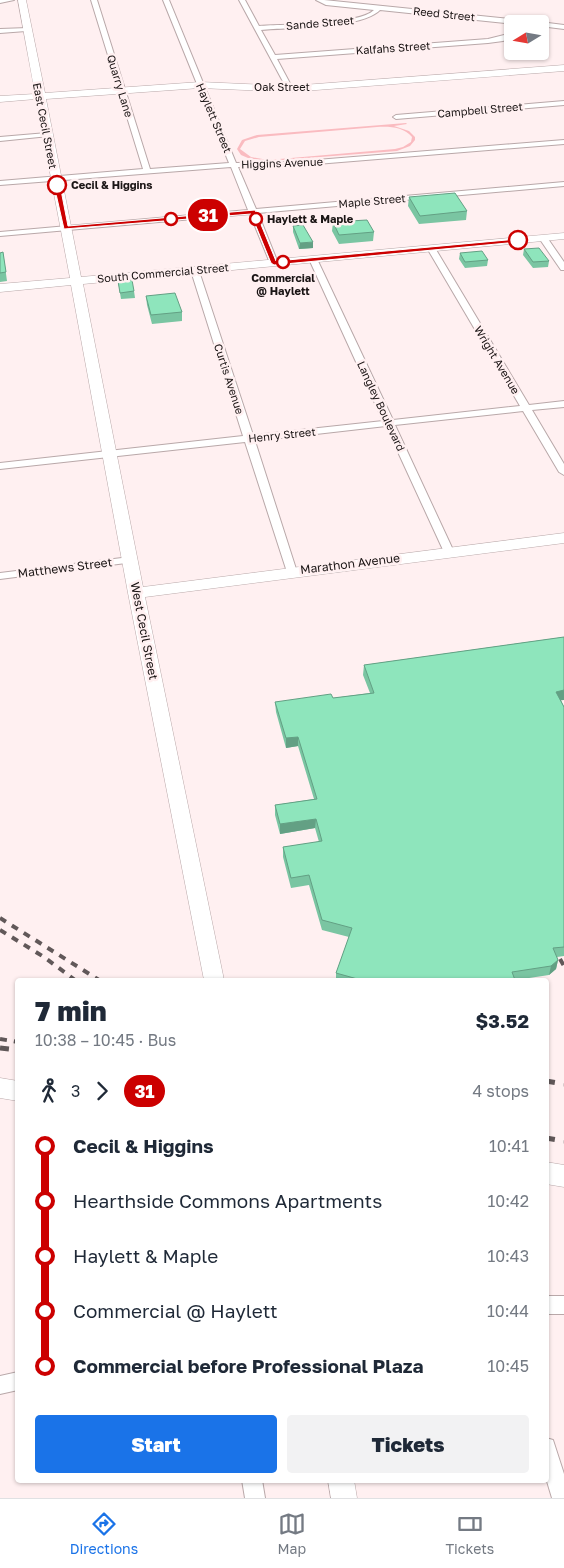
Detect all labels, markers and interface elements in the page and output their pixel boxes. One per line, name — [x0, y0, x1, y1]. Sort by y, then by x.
street label: Reed Street — [412, 4, 476, 23]
street label: Sande Street — [285, 13, 355, 32]
north arrow — [504, 15, 549, 60]
map controls — [504, 15, 549, 60]
street label: Kalfahs Street — [355, 38, 431, 57]
street label: Quarry Lane — [105, 53, 136, 119]
street label: Oak Street — [254, 80, 310, 93]
street label: Haylett Street — [194, 81, 235, 155]
street label: East Cecil Street — [31, 82, 60, 170]
street label: Campbell Street — [437, 99, 523, 120]
street label: Higgins Avenue — [241, 155, 323, 170]
marker: Cecil & Higgins — [47, 175, 67, 195]
place label: Cecil & Higgins — [71, 178, 152, 191]
street label: Maple Street — [338, 191, 406, 210]
line badge: 31 — [186, 199, 230, 231]
text: 31 — [198, 204, 218, 226]
unlabelled marker — [164, 212, 178, 226]
marker: Haylett & Maple — [249, 212, 263, 226]
place label: Haylett & Maple — [267, 212, 354, 225]
unlabelled marker — [508, 230, 528, 250]
marker: Commercial @ Haylett — [276, 255, 290, 269]
street label: South Commercial Street — [96, 260, 229, 285]
place label: Commercial @ Haylett — [251, 271, 315, 297]
street label: Wright Avenue — [472, 323, 523, 396]
street label: Curtis Avenue — [212, 342, 247, 416]
street label: Langley Boulevard — [355, 359, 408, 453]
street label: Henry Street — [248, 425, 316, 445]
street label: Marathon Avenue — [299, 550, 401, 577]
street label: Matthews Street — [17, 554, 113, 581]
street label: West Cecil Street — [128, 581, 161, 681]
text: 7 min — [35, 994, 107, 1027]
text: $3.52 — [475, 1009, 529, 1032]
text: 10:38 – 10:45 · Bus — [35, 1030, 176, 1050]
icon: walk — [35, 1077, 63, 1105]
icon: forward — [88, 1077, 116, 1105]
text: 31 — [134, 1080, 155, 1102]
text: 3 — [71, 1081, 80, 1101]
text: 4 stops — [472, 1081, 529, 1101]
text: Cecil & Higgins — [73, 1134, 214, 1157]
text: 10:41 — [489, 1136, 529, 1156]
text: Hearthside Commons Apartments — [73, 1189, 382, 1212]
text: 10:42 — [487, 1191, 529, 1211]
text: Haylett & Maple — [73, 1244, 218, 1267]
text: 10:43 — [487, 1246, 529, 1266]
text: Commercial @ Haylett — [73, 1299, 278, 1322]
text: 10:44 — [487, 1301, 529, 1321]
text: Commercial before Professional Plaza — [73, 1354, 423, 1377]
text: 10:45 — [487, 1356, 529, 1376]
button: Start — [35, 1415, 277, 1473]
button: Tickets — [287, 1415, 529, 1473]
tab: Directions — [70, 1510, 138, 1557]
tab: Map — [277, 1510, 306, 1557]
tab: Tickets — [445, 1510, 494, 1557]

